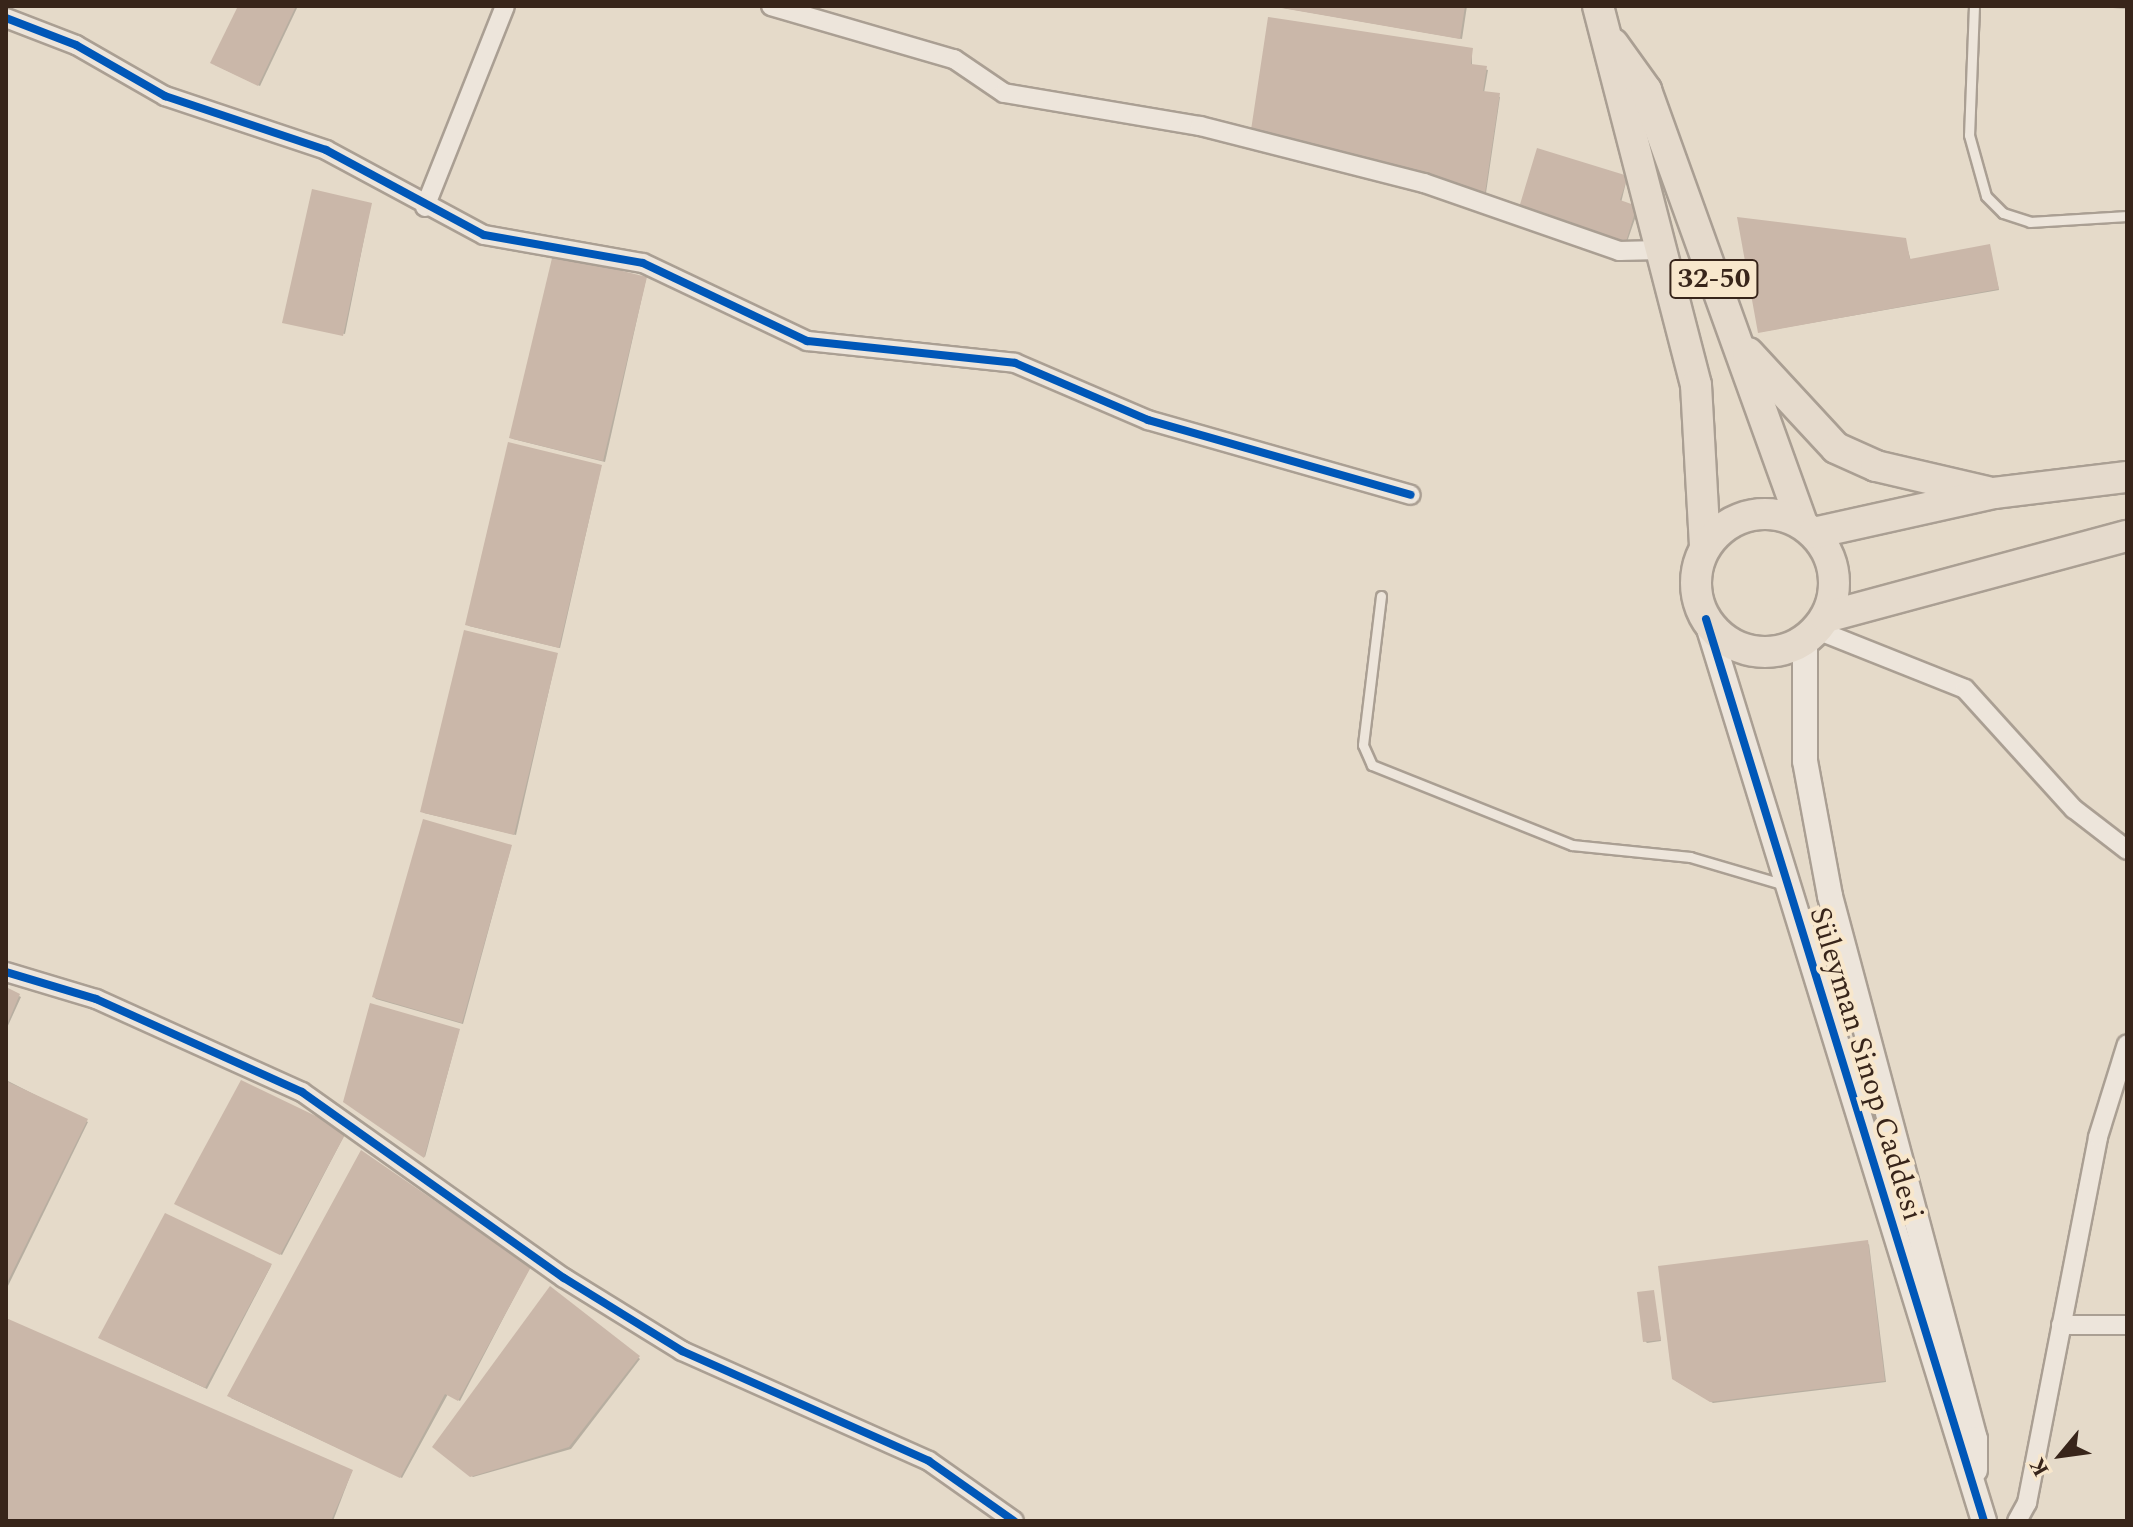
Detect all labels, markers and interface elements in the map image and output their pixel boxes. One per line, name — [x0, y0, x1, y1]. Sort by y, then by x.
road number: 32-50 — [1668, 255, 1760, 303]
street label: Süleyman Sinop Caddesi — [1801, 903, 1931, 1225]
north arrow — [2021, 1415, 2101, 1495]
text: K — [2021, 1451, 2058, 1482]

